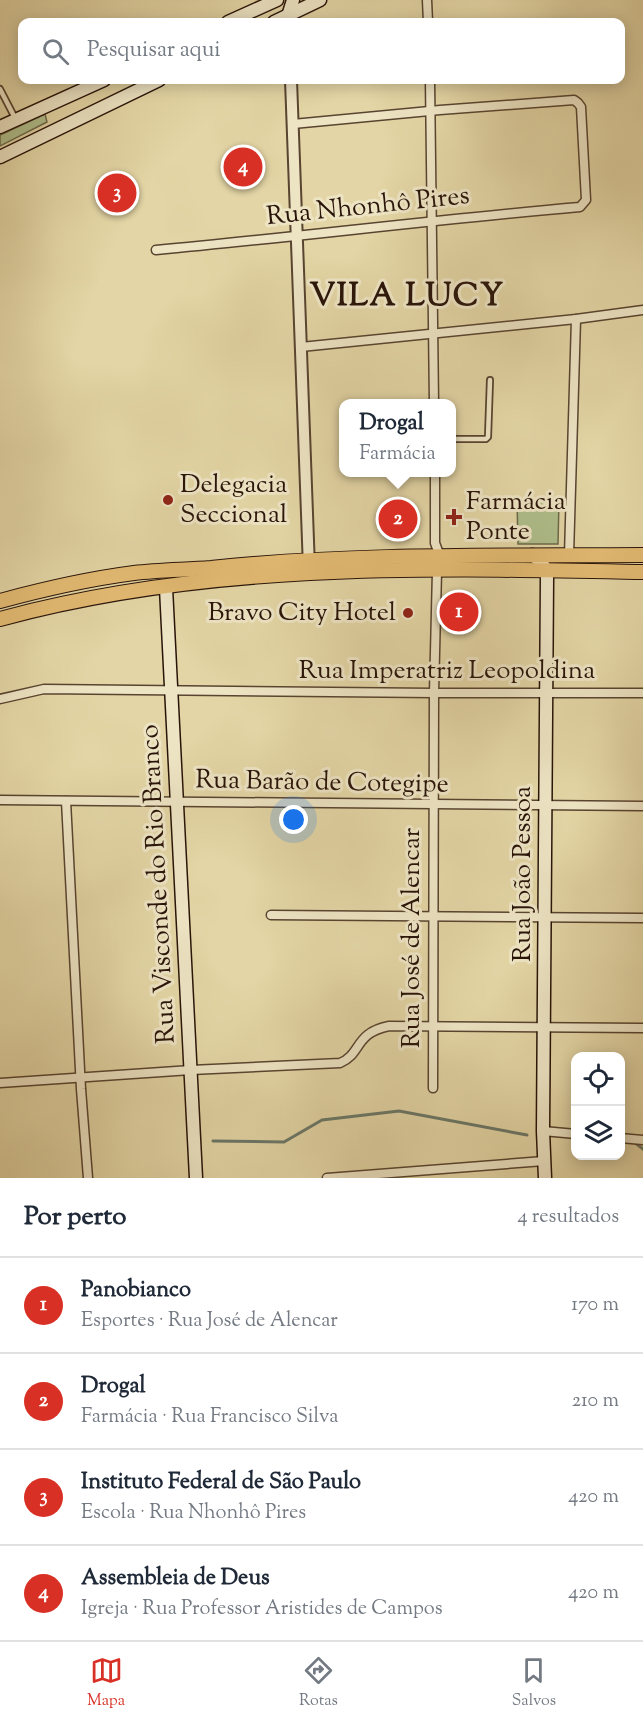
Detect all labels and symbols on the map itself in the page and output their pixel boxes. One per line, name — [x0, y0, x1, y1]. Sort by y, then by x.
pin: 4 — [224, 144, 262, 190]
pin: 3 — [98, 170, 136, 216]
street label: Rua Nhonhô Pires — [265, 178, 471, 236]
district label: VILA LUCY — [310, 274, 504, 320]
place label: Delegacia Seccional — [180, 467, 287, 534]
place label: Farmácia Ponte — [466, 484, 566, 551]
marker: Delegacia Seccional — [161, 493, 175, 507]
pin: 2 — [378, 496, 418, 542]
marker: Farmácia Ponte — [447, 510, 461, 524]
pin: 1 — [440, 590, 478, 634]
place label: Bravo City Hotel — [208, 595, 396, 632]
marker: Bravo City Hotel — [401, 606, 415, 620]
street label: Rua Imperatriz Leopoldina — [299, 653, 595, 690]
street label: Rua Visconde do Rio Branco — [132, 723, 186, 1045]
street label: Rua Barão de Cotegipe — [195, 762, 449, 804]
street label: Rua João Pessoa — [505, 786, 542, 962]
your location — [279, 805, 308, 834]
street label: Rua José de Alencar — [394, 827, 431, 1048]

